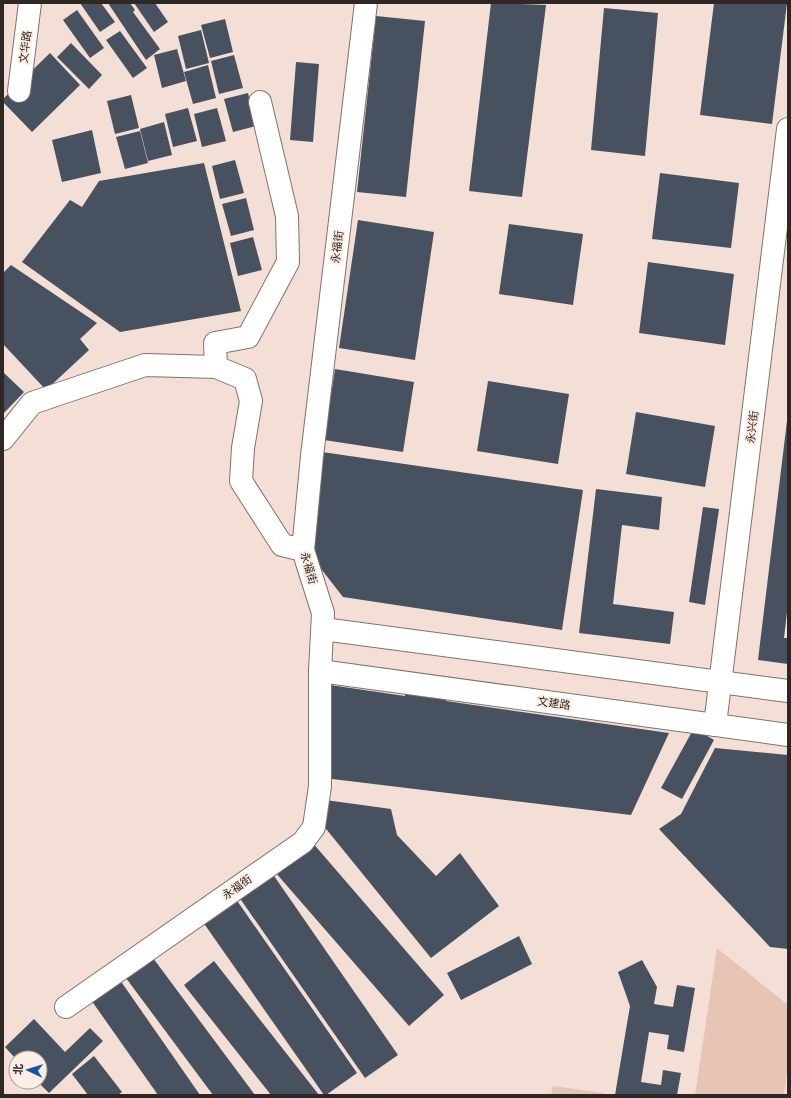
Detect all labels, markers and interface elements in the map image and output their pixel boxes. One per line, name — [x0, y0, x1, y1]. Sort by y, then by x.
street label: 文华路 — [16, 30, 33, 64]
street label: 永福街 — [328, 230, 345, 264]
street label: 永兴街 — [743, 410, 760, 444]
street label: 永福街 — [299, 550, 320, 586]
street label: 文建路 — [537, 694, 571, 711]
street label: 永福街 — [219, 872, 254, 901]
north arrow — [8, 1050, 48, 1090]
text: 北 — [11, 1063, 24, 1075]

